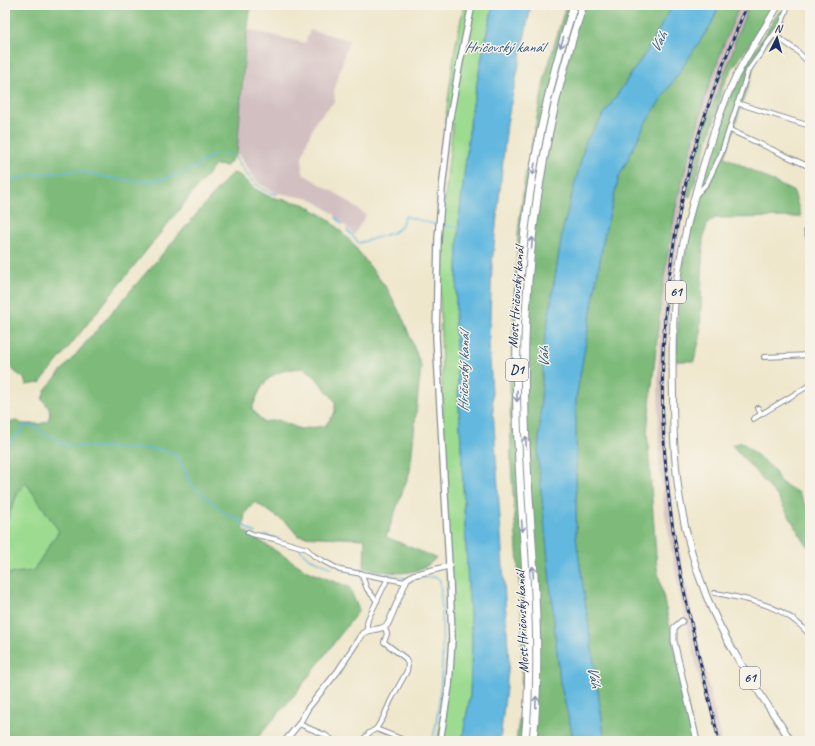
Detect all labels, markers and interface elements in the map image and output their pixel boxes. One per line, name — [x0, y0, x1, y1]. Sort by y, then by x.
north arrow — [757, 18, 797, 58]
text: N — [774, 21, 784, 36]
water label: Váh — [646, 27, 673, 56]
one-way arrow — [558, 35, 565, 48]
water label: Hričovský kanál — [464, 38, 549, 57]
one-way arrow — [530, 162, 538, 175]
one-way arrow — [528, 237, 536, 250]
street label: Most Hričovský kanál — [504, 243, 528, 348]
road number: 61 — [666, 281, 686, 303]
water label: Hričovský kanál — [454, 327, 474, 412]
water label: Váh — [534, 345, 554, 368]
road number: D1 — [506, 359, 528, 381]
one-way arrow — [513, 389, 521, 402]
one-way arrow — [522, 436, 530, 449]
one-way arrow — [519, 519, 526, 532]
one-way arrow — [530, 566, 537, 579]
street label: Most Hričovský kanál — [512, 568, 532, 673]
water label: Váh — [583, 665, 605, 690]
road number: 61 — [740, 667, 760, 689]
one-way arrow — [532, 696, 540, 709]

